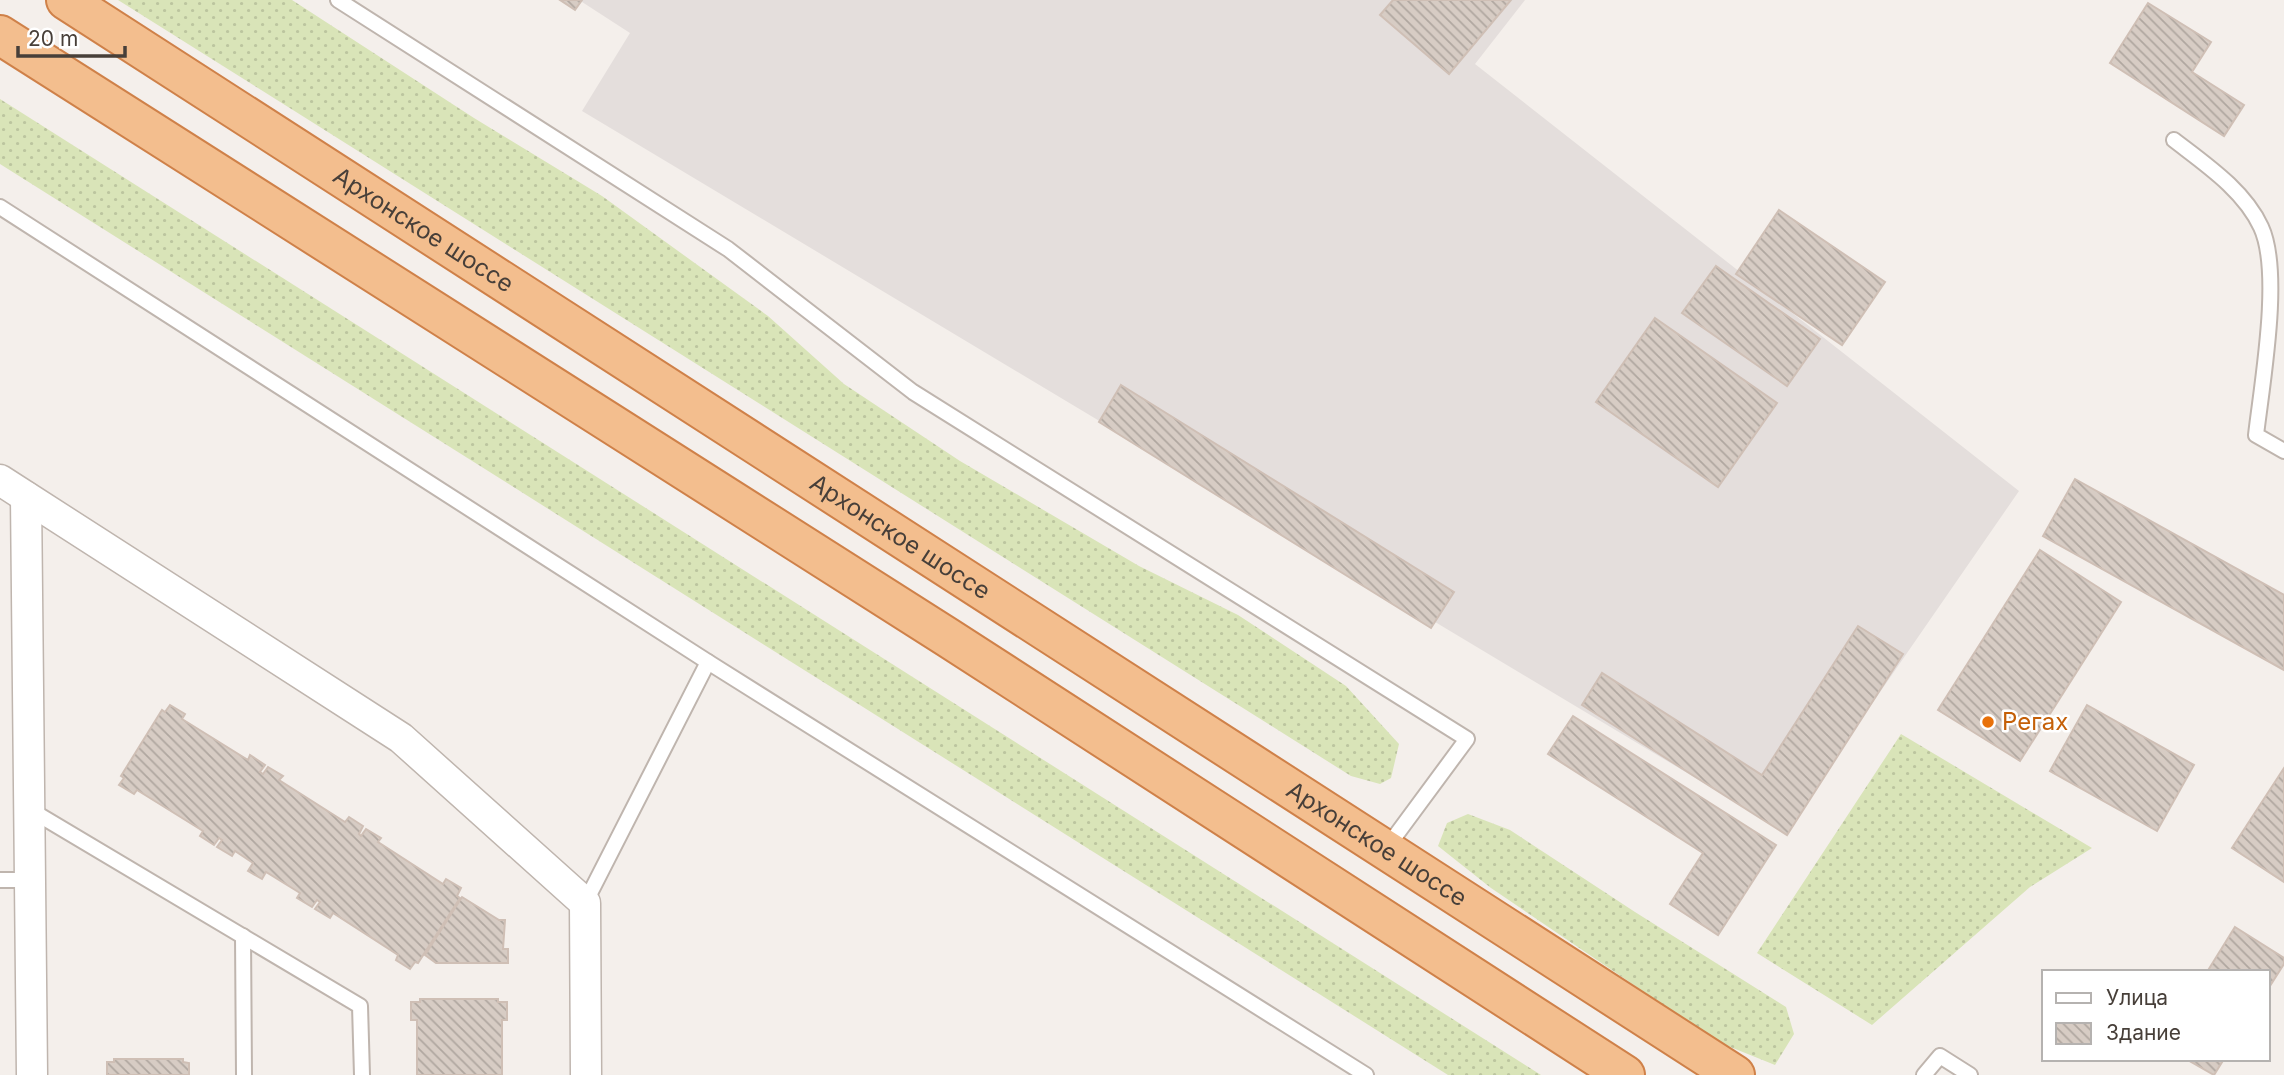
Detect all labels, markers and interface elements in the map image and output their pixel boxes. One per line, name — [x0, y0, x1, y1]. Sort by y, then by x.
scale bar — [18, 14, 124, 58]
text: 20 m — [28, 26, 78, 51]
street label: Архонское шоссе — [328, 161, 519, 298]
street label: Архонское шоссе — [805, 468, 996, 605]
place label: Регах — [2002, 707, 2068, 736]
marker: Регах — [1980, 714, 1996, 730]
street label: Архонское шоссе — [1281, 775, 1473, 912]
legend — [2042, 970, 2270, 1061]
text: Улица — [2106, 985, 2168, 1010]
text: Здание — [2106, 1020, 2181, 1045]

